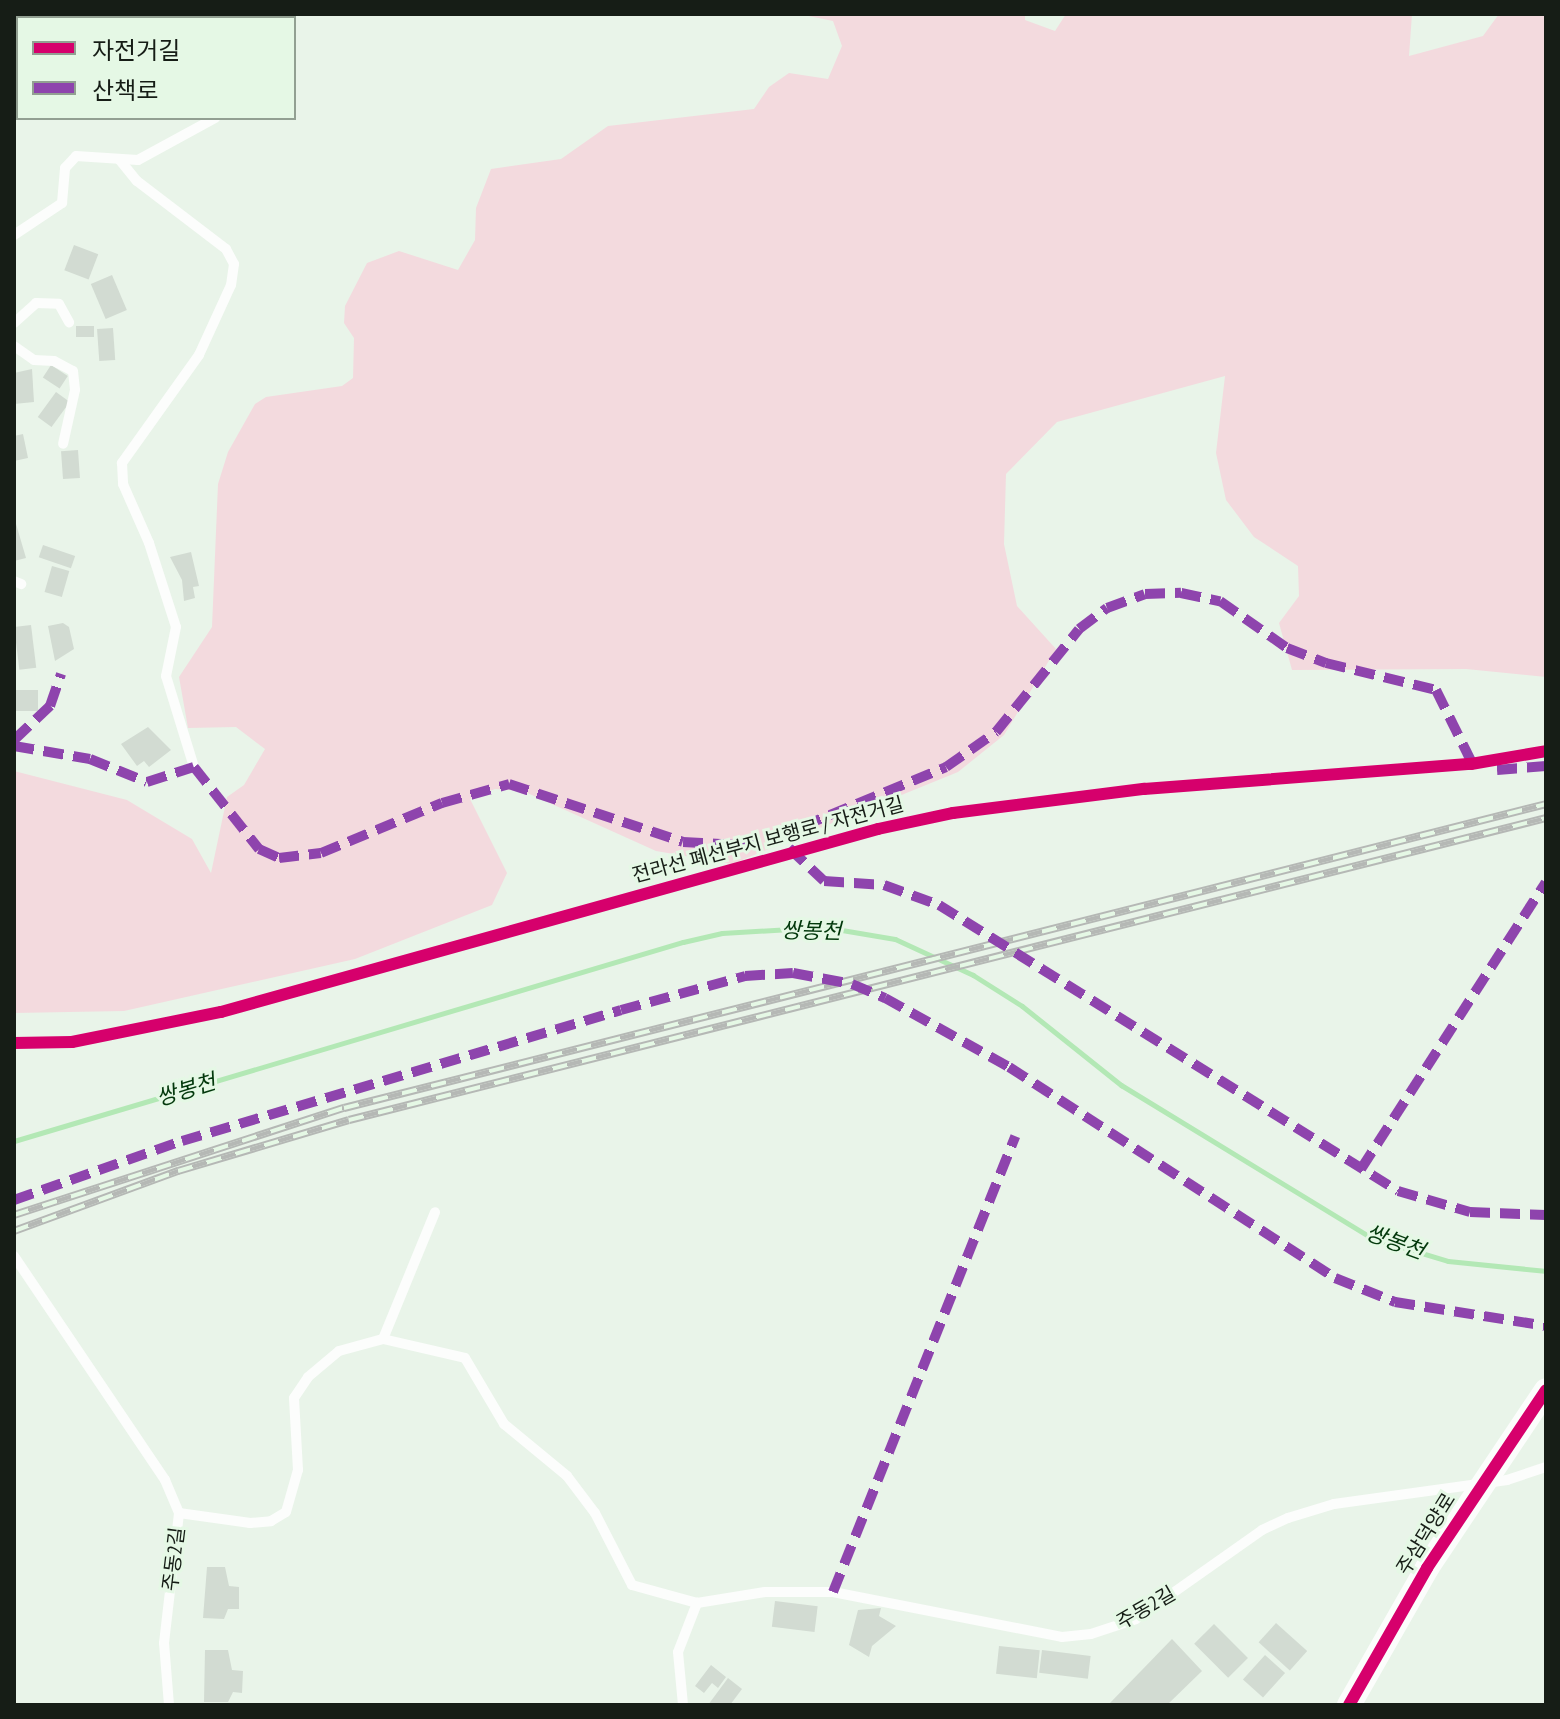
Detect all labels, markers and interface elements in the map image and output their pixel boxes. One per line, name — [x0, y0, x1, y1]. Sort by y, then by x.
legend — [16, 16, 296, 120]
text: 자전거길 — [92, 35, 180, 66]
text: 산책로 — [92, 75, 158, 106]
street label: 전라선 폐선부지 보행로 / 자전거길 — [629, 792, 907, 888]
water label: 쌍봉천 — [780, 917, 842, 945]
water label: 쌍봉천 — [153, 1069, 219, 1111]
water label: 쌍봉천 — [1362, 1219, 1428, 1265]
street label: 주삼덕양로 — [1391, 1489, 1461, 1579]
street label: 주동2길 — [158, 1526, 190, 1592]
street label: 주동2길 — [1112, 1582, 1180, 1634]

